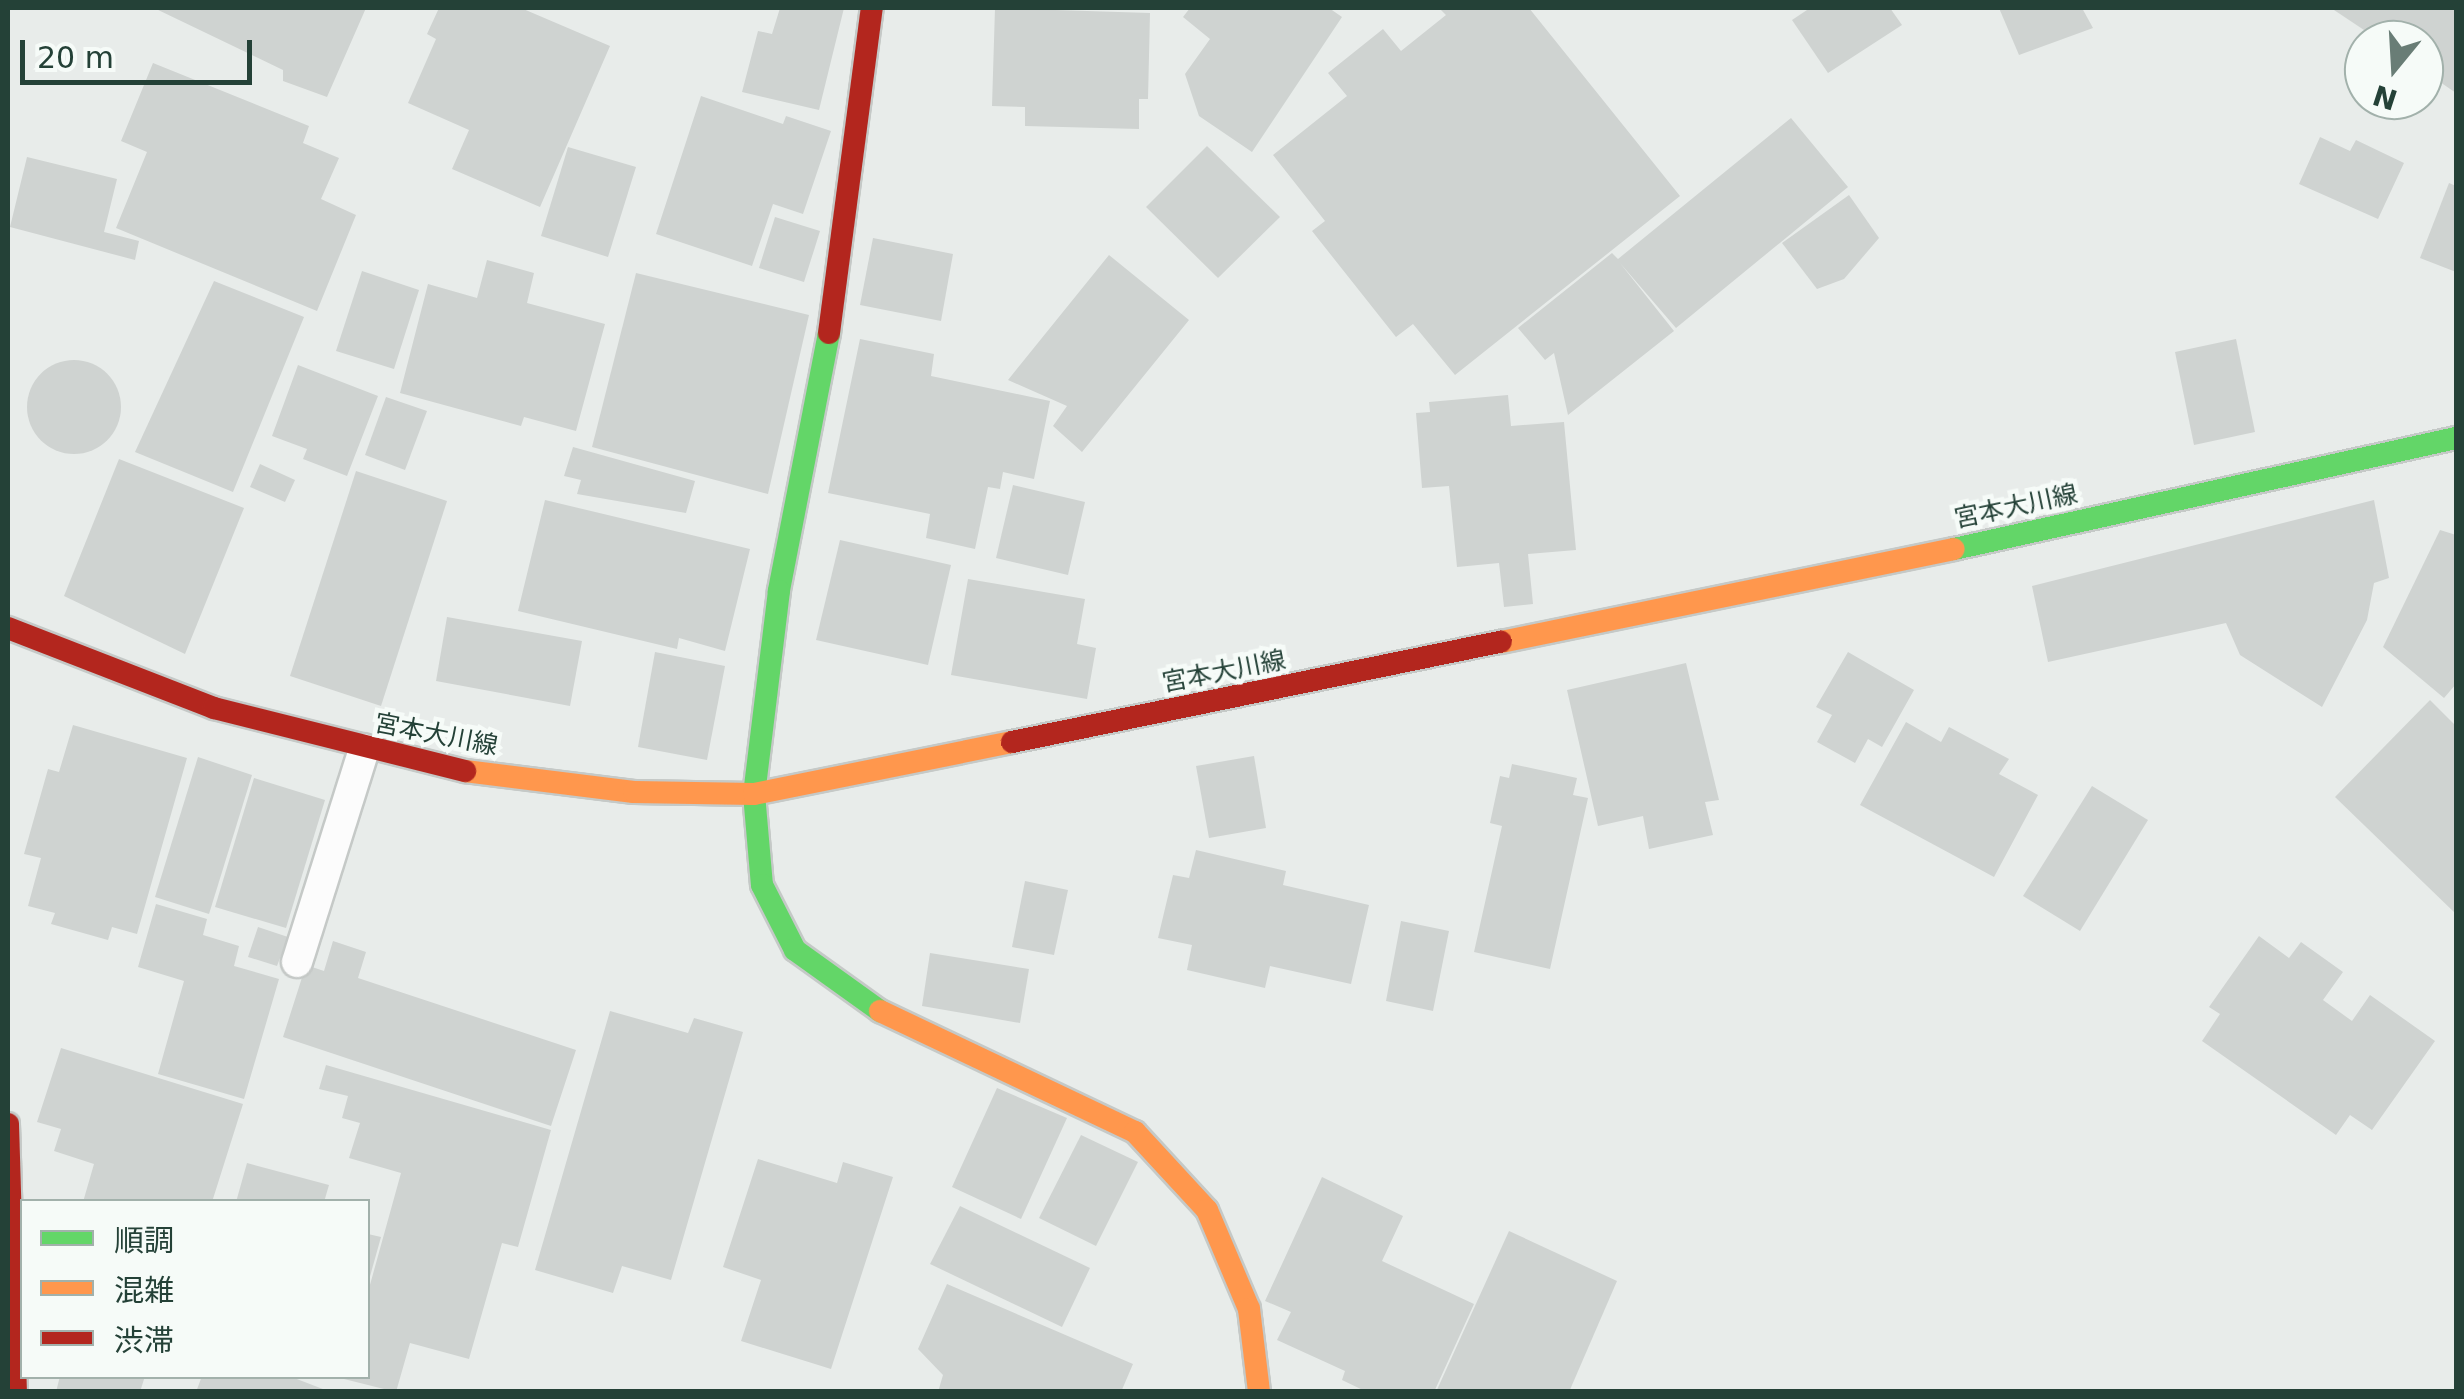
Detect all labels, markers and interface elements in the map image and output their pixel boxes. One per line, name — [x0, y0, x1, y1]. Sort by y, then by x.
scale bar — [25, 20, 258, 82]
north arrow — [2344, 20, 2444, 120]
text: 20 m — [37, 40, 114, 75]
text: N — [2369, 78, 2401, 116]
street label: 宮本大川線 — [1952, 479, 2080, 535]
street label: 宮本大川線 — [1160, 645, 1288, 699]
street label: 宮本大川線 — [372, 708, 500, 762]
legend — [20, 1199, 370, 1379]
text: 順調 — [114, 1223, 174, 1258]
text: 混雑 — [114, 1273, 174, 1308]
text: 渋滞 — [114, 1323, 174, 1358]

